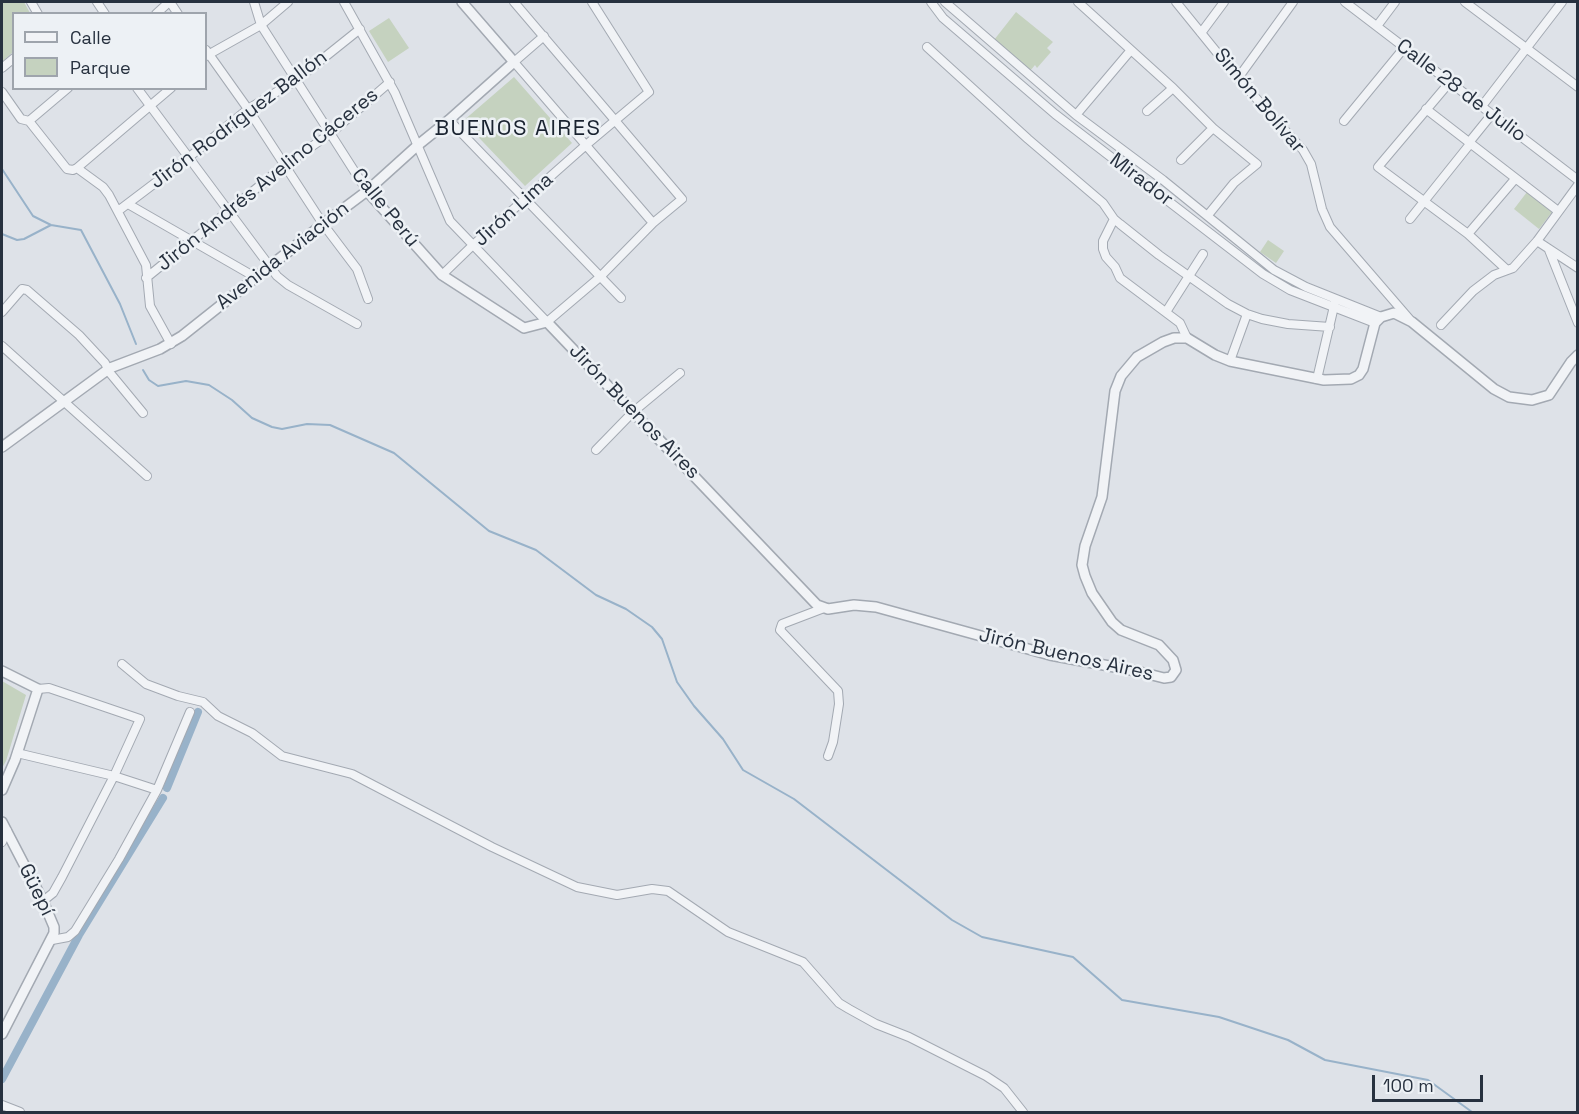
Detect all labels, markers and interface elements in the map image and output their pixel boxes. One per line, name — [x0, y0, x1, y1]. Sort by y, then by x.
legend — [12, 12, 207, 90]
text: Calle — [70, 26, 111, 49]
street label: Calle 28 de Julio — [1391, 34, 1531, 148]
street label: Simón Bolívar — [1208, 44, 1310, 158]
street label: Jirón Rodríguez Ballón — [146, 46, 332, 194]
text: Parque — [70, 56, 131, 79]
street label: Jirón Andrés Avelino Cáceres — [153, 83, 383, 277]
district label: BUENOS AIRES — [434, 116, 602, 142]
street label: Mirador — [1104, 148, 1178, 212]
street label: Calle Perú — [346, 164, 424, 252]
street label: Jirón Lima — [469, 168, 559, 252]
street label: Avenida Aviación — [212, 197, 354, 315]
street label: Jirón Buenos Aires — [563, 340, 705, 484]
street label: Jirón Buenos Aires — [976, 623, 1156, 687]
street label: Güepí — [13, 860, 59, 920]
scale bar — [1375, 1063, 1486, 1101]
text: 100 m — [1383, 1074, 1434, 1097]

